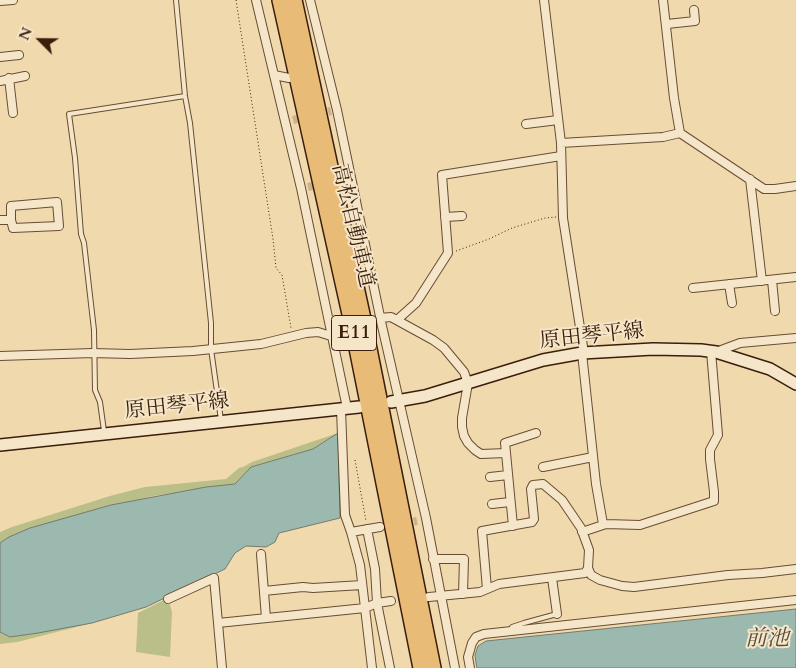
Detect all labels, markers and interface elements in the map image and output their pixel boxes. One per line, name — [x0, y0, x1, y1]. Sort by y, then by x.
north arrow — [15, 15, 65, 65]
text: N — [15, 25, 37, 43]
street label: 高松自動車道 — [326, 162, 378, 290]
road number: E11 — [332, 316, 376, 350]
street label: 原田琴平線 — [538, 319, 646, 355]
street label: 原田琴平線 — [123, 389, 231, 425]
water label: 前池 — [745, 627, 789, 653]

